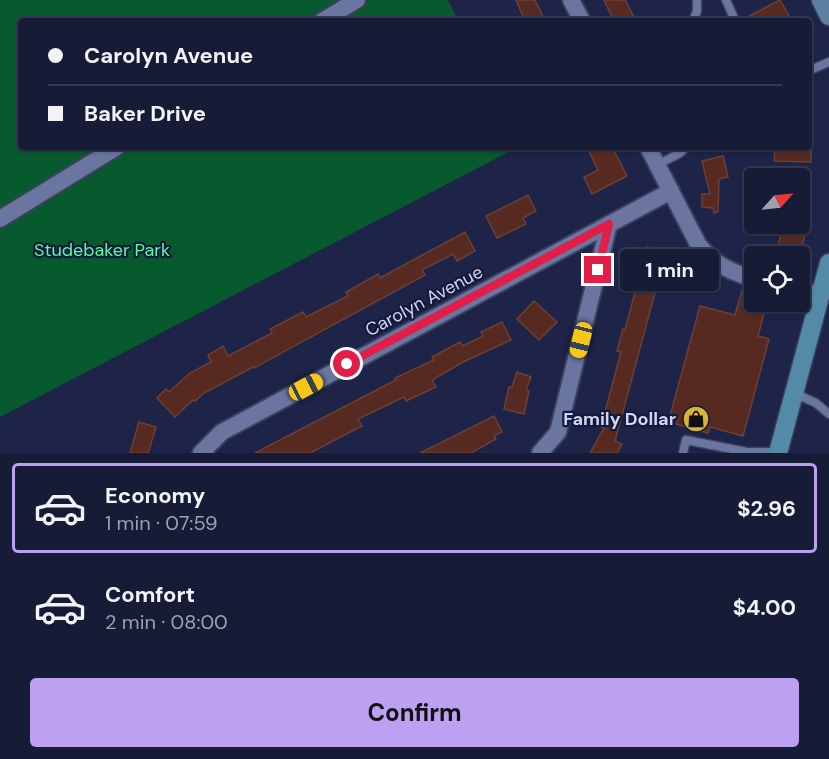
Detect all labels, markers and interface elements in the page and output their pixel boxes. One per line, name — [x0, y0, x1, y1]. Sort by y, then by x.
text: Carolyn Avenue — [84, 41, 253, 70]
text: Baker Drive — [84, 99, 206, 128]
north arrow — [744, 168, 810, 234]
map controls — [744, 168, 810, 312]
park label: Studebaker Park — [34, 238, 170, 262]
button: locate — [744, 246, 810, 312]
callout: 1 min — [619, 249, 718, 291]
route end — [584, 256, 611, 283]
text: 1 min — [645, 257, 694, 283]
street label: Carolyn Avenue — [361, 260, 487, 342]
car — [568, 320, 594, 360]
route start — [333, 350, 360, 377]
car — [286, 371, 326, 403]
shop icon: Family Dollar — [681, 404, 711, 434]
place label: Family Dollar — [563, 407, 676, 431]
icon: car — [33, 481, 87, 535]
text: Economy — [105, 481, 205, 510]
text: $2.96 — [737, 494, 796, 523]
text: 1 min · 07:59 — [105, 510, 218, 536]
icon: car — [33, 580, 87, 634]
text: Comfort — [105, 580, 195, 609]
text: $4.00 — [733, 593, 796, 622]
text: 2 min · 08:00 — [105, 609, 228, 635]
button: Confirm — [30, 678, 799, 747]

